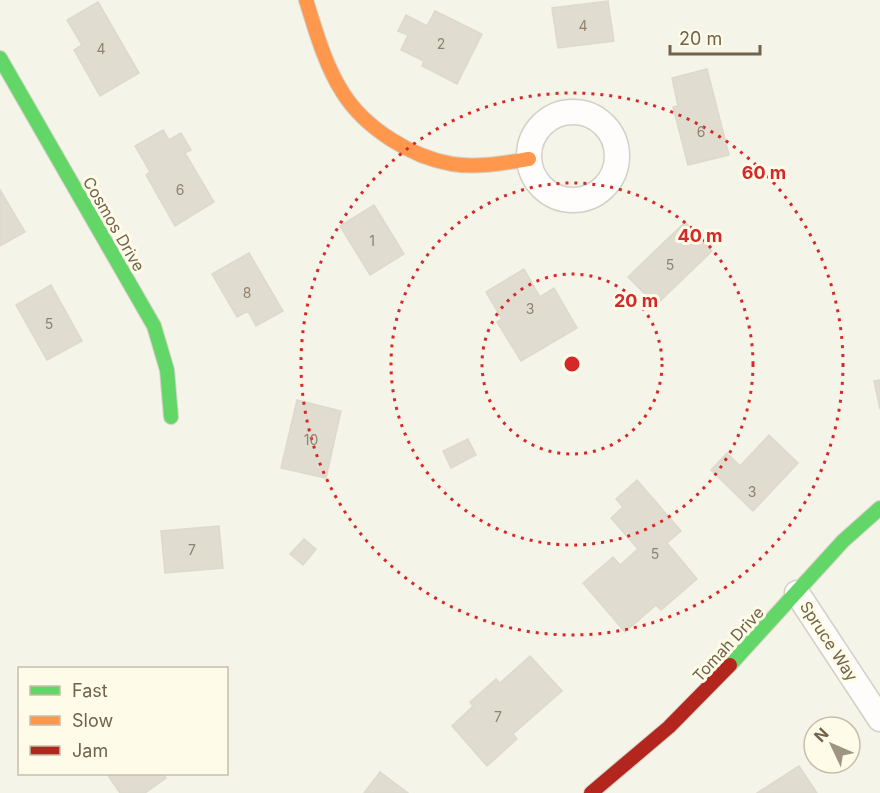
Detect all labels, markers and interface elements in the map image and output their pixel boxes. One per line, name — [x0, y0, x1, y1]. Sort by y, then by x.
house number: 4 — [578, 17, 588, 34]
scale bar — [670, 18, 760, 56]
text: 20 m — [679, 28, 722, 49]
house number: 2 — [437, 35, 445, 52]
house number: 4 — [96, 40, 106, 57]
house number: 6 — [697, 123, 705, 140]
text: 60 m — [742, 162, 786, 183]
street label: Cosmos Drive — [79, 173, 149, 275]
house number: 6 — [176, 181, 184, 198]
text: 40 m — [678, 225, 723, 246]
house number: 1 — [369, 232, 375, 249]
house number: 5 — [666, 256, 674, 273]
house number: 8 — [243, 284, 251, 301]
text: 20 m — [614, 290, 658, 311]
house number: 3 — [526, 300, 534, 317]
house number: 5 — [45, 315, 53, 332]
centre of rings — [562, 354, 582, 374]
house number: 10 — [304, 431, 318, 448]
house number: 3 — [748, 483, 756, 500]
house number: 7 — [188, 541, 196, 558]
house number: 5 — [651, 545, 659, 562]
street label: Spruce Way — [796, 597, 862, 685]
street label: Tomah Drive — [688, 602, 768, 686]
legend — [18, 667, 228, 775]
text: Fast — [72, 680, 108, 701]
house number: 7 — [494, 708, 502, 725]
text: Slow — [72, 710, 113, 731]
north arrow — [802, 715, 862, 775]
text: N — [810, 723, 833, 746]
text: Jam — [72, 740, 108, 761]

